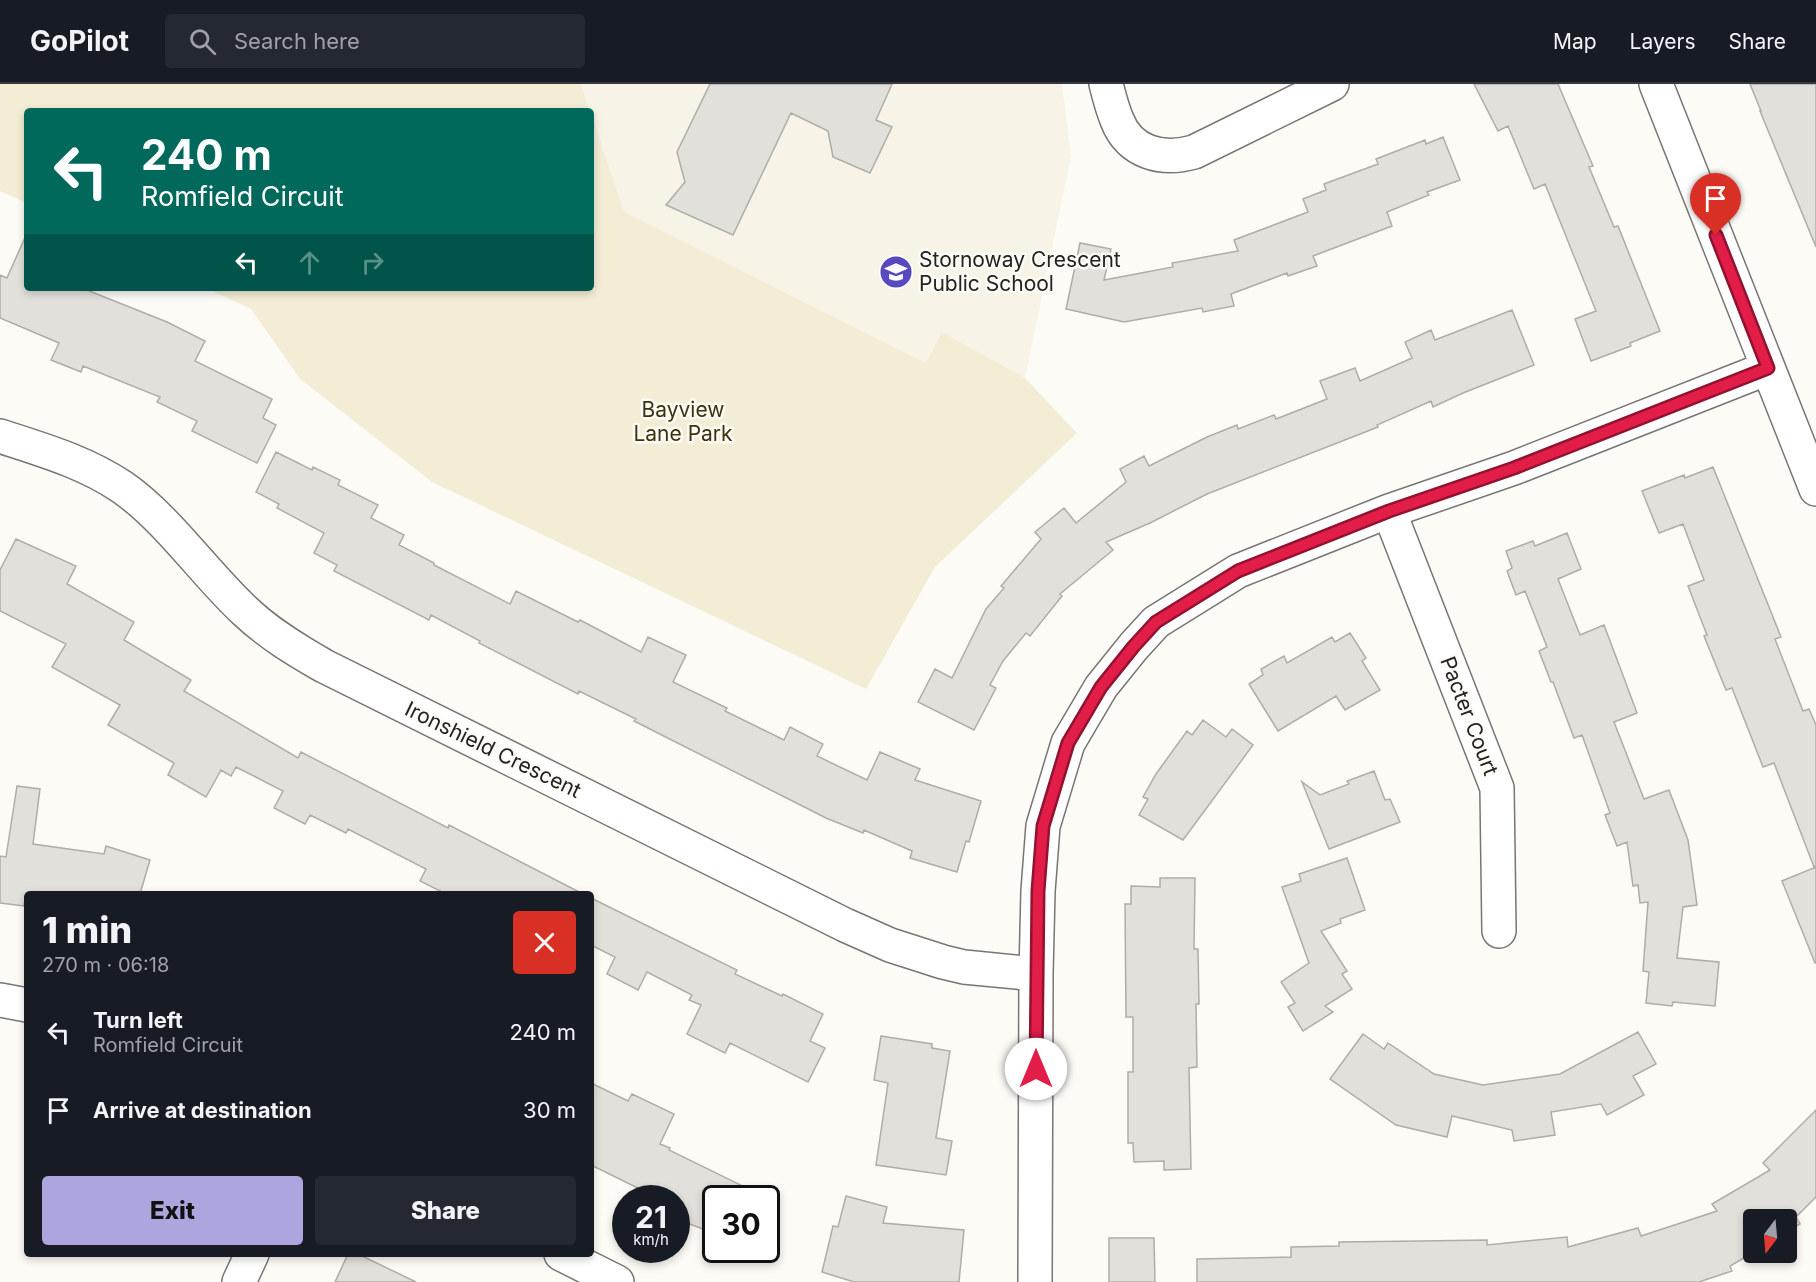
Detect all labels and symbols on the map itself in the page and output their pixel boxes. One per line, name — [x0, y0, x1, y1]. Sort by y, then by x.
pin — [1690, 173, 1741, 235]
place label: Stornoway Crescent Public School — [919, 247, 1121, 296]
school or university icon: Stornoway Crescent Public School — [878, 254, 914, 290]
park label: Bayview Lane Park — [633, 397, 733, 446]
street label: Pacter Court — [1435, 653, 1504, 779]
street label: Ironshield Crescent — [401, 696, 585, 803]
position arrow — [1004, 1037, 1068, 1101]
speed limit sign: 30 — [702, 1185, 780, 1263]
north arrow — [1743, 1209, 1797, 1263]

